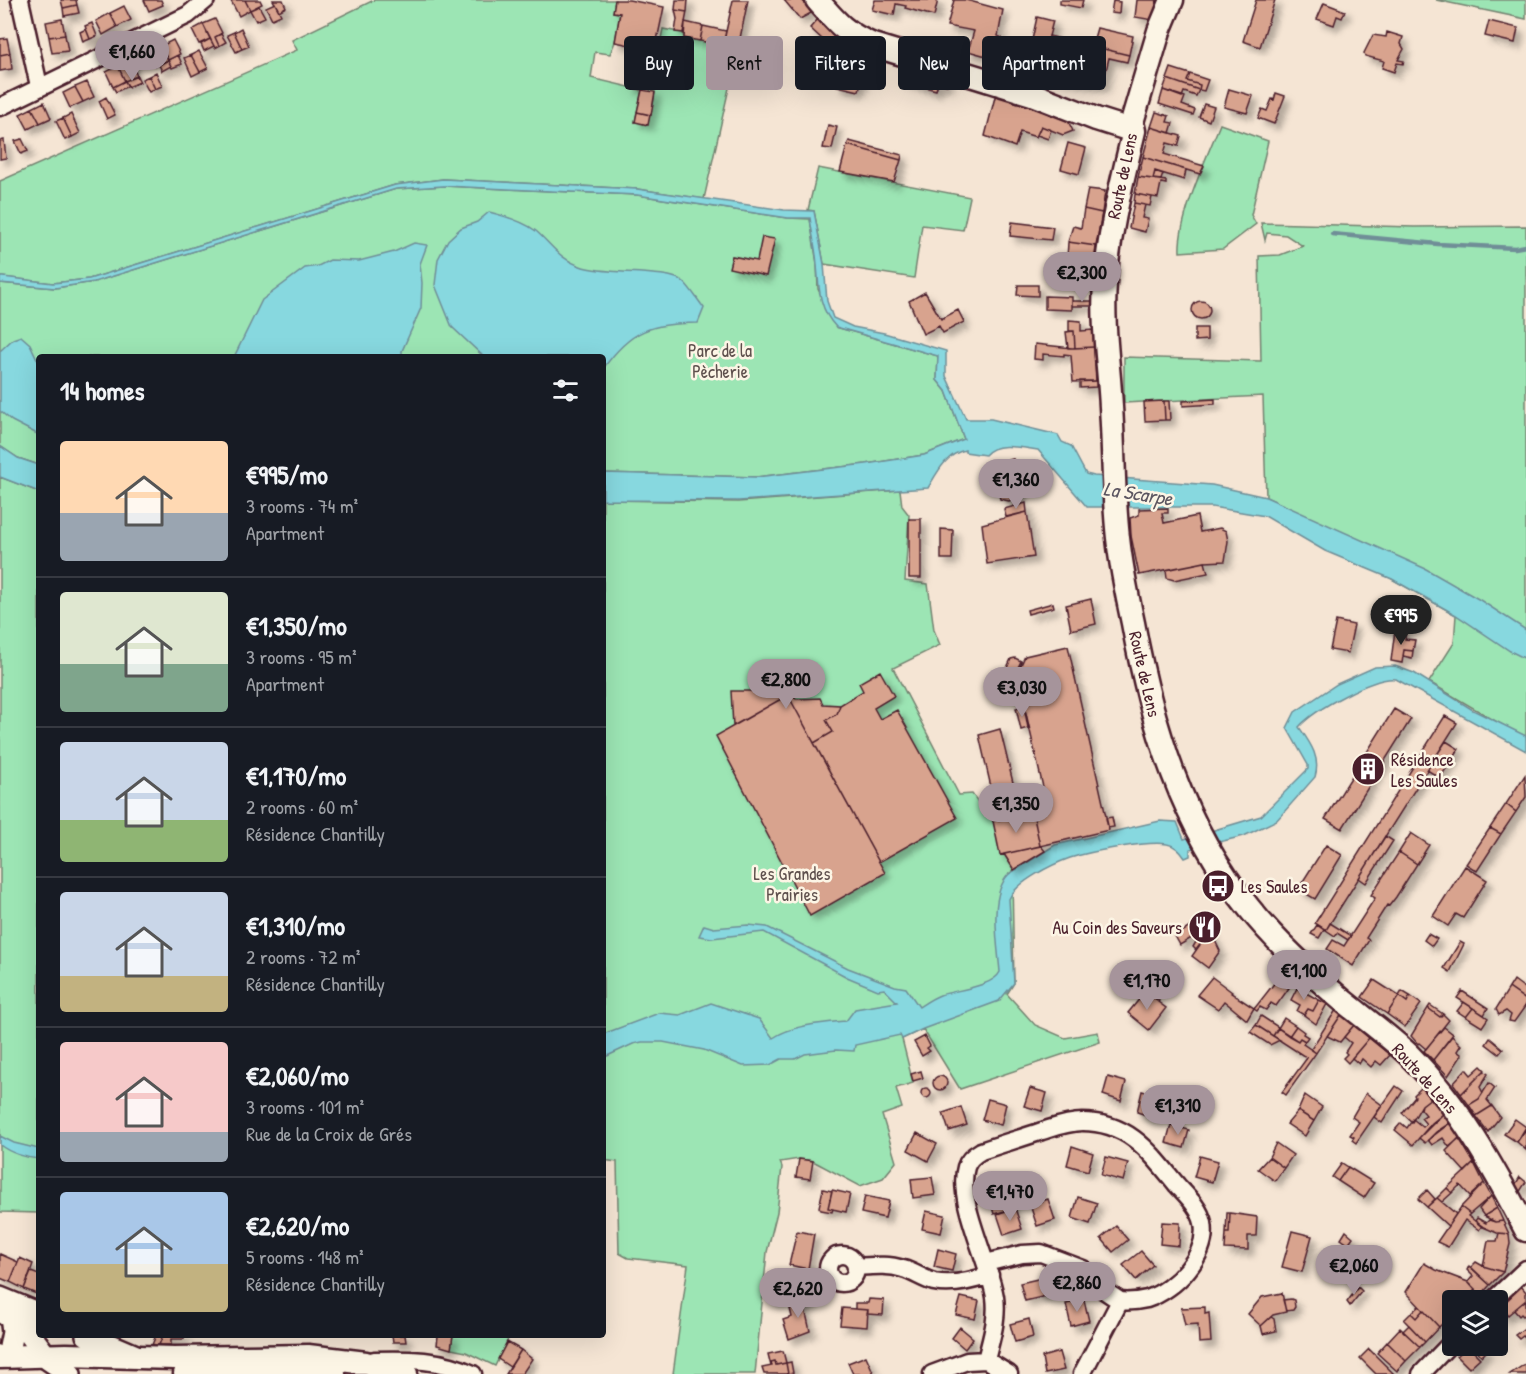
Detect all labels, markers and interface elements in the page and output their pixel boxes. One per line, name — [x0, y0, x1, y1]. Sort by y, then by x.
pin: €1,660 — [83, 31, 181, 82]
chip: Buy — [624, 36, 694, 90]
chip: Rent — [706, 36, 783, 90]
chip: Filters — [795, 36, 886, 90]
chip: New — [898, 36, 970, 90]
chip: Apartment — [982, 36, 1106, 90]
text: €1,660 — [109, 37, 155, 64]
street label: Route de Lens — [1101, 131, 1143, 221]
pin: €2,300 — [1033, 252, 1131, 303]
text: €2,300 — [1057, 258, 1107, 285]
park label: Parc de la Pècherie — [688, 338, 752, 384]
text: 14 homes — [60, 373, 145, 408]
icon: filters — [549, 374, 582, 407]
text: €995/mo — [246, 457, 328, 492]
pin: €1,360 — [967, 459, 1065, 510]
icon: home — [108, 465, 180, 537]
text: €1,360 — [993, 465, 1039, 492]
water label: La Scarpe — [1102, 474, 1175, 513]
text: 3 rooms · 74 m² — [246, 492, 358, 519]
text: Apartment — [246, 519, 324, 546]
pin: €995 — [1365, 595, 1437, 646]
text: €995 — [1385, 601, 1417, 628]
text: €1,350/mo — [246, 608, 347, 643]
icon: home — [108, 616, 180, 688]
street label: Route de Lens — [1123, 629, 1167, 719]
text: 3 rooms · 95 m² — [246, 643, 356, 670]
pin: €2,800 — [737, 659, 835, 710]
text: €2,800 — [761, 665, 811, 692]
pin: €3,030 — [973, 667, 1071, 718]
text: Apartment — [246, 670, 324, 697]
text: €3,030 — [997, 673, 1047, 700]
place label: Résidence Les Saules — [1391, 747, 1457, 793]
building icon: Résidence Les Saules — [1350, 751, 1386, 787]
text: €1,170/mo — [246, 758, 346, 793]
icon: home — [108, 766, 180, 838]
pin: €1,350 — [967, 783, 1065, 834]
text: €1,350 — [992, 789, 1040, 816]
text: 2 rooms · 60 m² — [246, 793, 358, 820]
text: Résidence Chantilly — [246, 820, 385, 847]
park label: Les Grandes Prairies — [754, 861, 830, 907]
bus stop icon: Les Saules — [1200, 868, 1236, 904]
place label: Les Saules — [1241, 874, 1307, 899]
text: €1,310/mo — [246, 908, 345, 943]
restaurant icon: Au Coin des Saveurs — [1187, 909, 1223, 945]
place label: Au Coin des Saveurs — [1052, 915, 1182, 940]
icon: home — [108, 916, 180, 988]
text: 2 rooms · 72 m² — [246, 943, 360, 970]
pin: €1,100 — [1255, 950, 1353, 1001]
text: €1,100 — [1281, 956, 1327, 983]
pin: €1,170 — [1098, 960, 1196, 1011]
text: €1,170 — [1123, 966, 1171, 993]
text: Résidence Chantilly — [246, 970, 385, 997]
street label: Route de Lens — [1386, 1037, 1464, 1119]
text: €2,060/mo — [246, 1058, 349, 1093]
icon: home — [108, 1066, 180, 1138]
pin: €1,310 — [1129, 1085, 1227, 1136]
text: €1,310 — [1155, 1091, 1201, 1118]
text: 3 rooms · 101 m² — [246, 1093, 364, 1120]
text: Rue de la Croix de Grés — [246, 1120, 412, 1147]
pin: €1,470 — [961, 1171, 1059, 1222]
text: €1,470 — [986, 1177, 1034, 1204]
text: €2,620/mo — [246, 1208, 349, 1243]
icon: home — [108, 1216, 180, 1288]
text: 5 rooms · 148 m² — [246, 1243, 364, 1270]
pin: €2,060 — [1305, 1245, 1403, 1296]
text: €2,060 — [1330, 1251, 1378, 1278]
pin: €2,860 — [1028, 1262, 1126, 1313]
pin: €2,620 — [749, 1268, 847, 1319]
text: €2,860 — [1053, 1268, 1101, 1295]
text: Résidence Chantilly — [246, 1270, 385, 1297]
text: €2,620 — [773, 1274, 823, 1301]
map controls — [1442, 1290, 1508, 1356]
button: layers — [1442, 1290, 1508, 1356]

